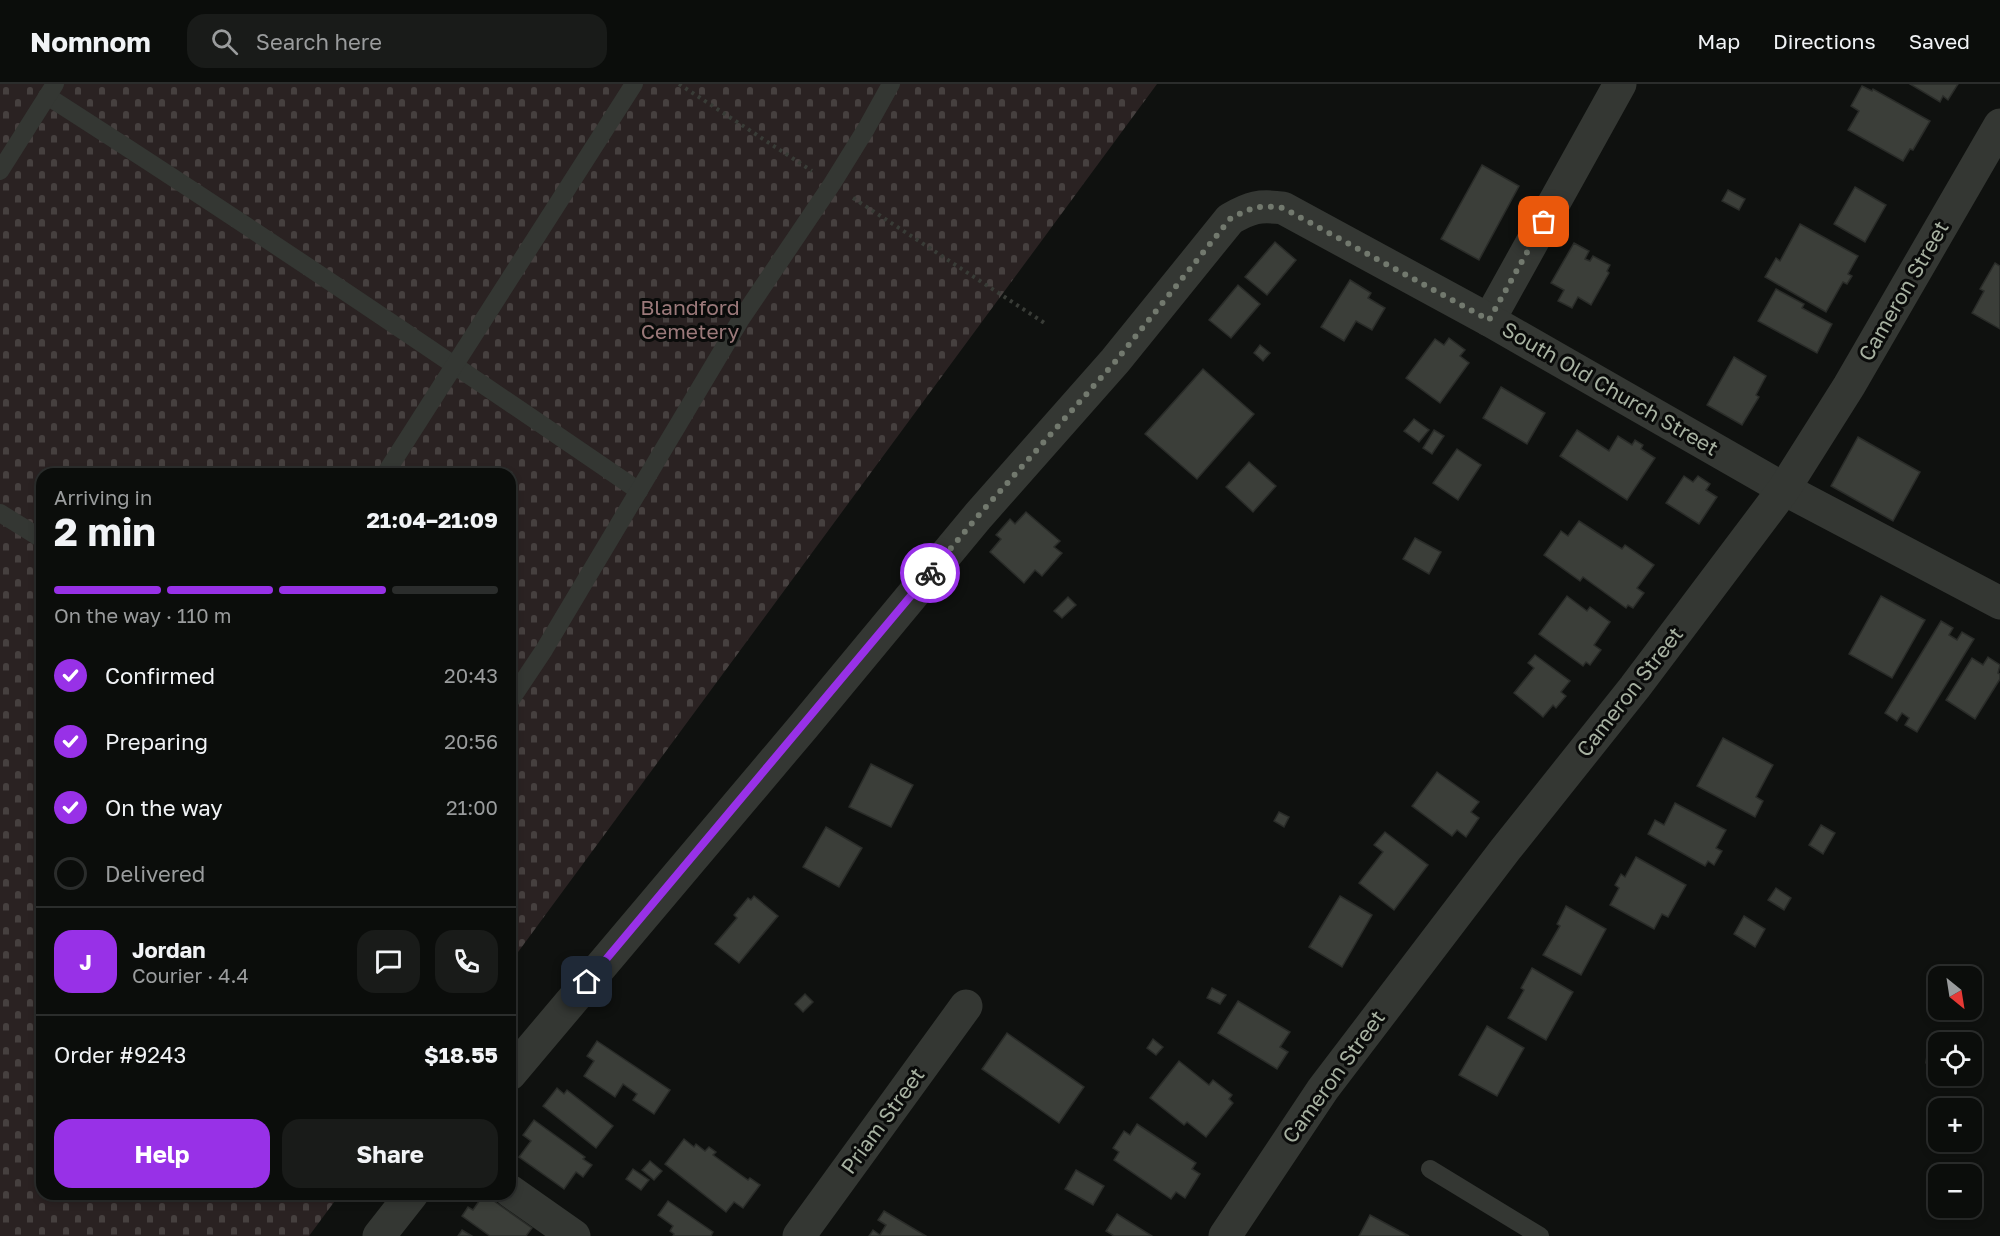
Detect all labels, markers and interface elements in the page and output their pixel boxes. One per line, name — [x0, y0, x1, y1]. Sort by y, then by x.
search box — [187, 14, 607, 68]
text: Nomnom — [30, 25, 151, 58]
icon: search — [208, 25, 241, 58]
text: Search here — [256, 28, 382, 55]
text: Map — [1697, 28, 1740, 54]
text: Directions — [1773, 28, 1876, 54]
text: Saved — [1909, 28, 1970, 54]
pin — [1518, 196, 1569, 247]
icon: bag — [1527, 205, 1560, 238]
street label: Cameron Street — [1852, 216, 1954, 365]
park label: Blandford Cemetery — [640, 294, 740, 344]
street label: South Old Church Street — [1498, 316, 1723, 461]
text: Arriving in — [54, 485, 152, 509]
text: 21:04–21:09 — [366, 506, 498, 533]
text: 2 min — [54, 508, 156, 555]
courier — [900, 543, 960, 603]
icon: bike — [914, 557, 947, 590]
text: On the way · 110 m — [54, 603, 231, 627]
street label: Cameron Street — [1570, 621, 1688, 762]
icon: check — [54, 659, 87, 692]
text: Confirmed — [105, 662, 215, 689]
text: 20:43 — [444, 663, 498, 687]
icon: check — [54, 725, 87, 758]
text: Preparing — [105, 728, 208, 755]
text: 20:56 — [444, 729, 498, 753]
icon: check — [54, 791, 87, 824]
text: On the way — [105, 794, 223, 821]
text: 21:00 — [446, 795, 498, 819]
text: Delivered — [105, 860, 205, 887]
button: chat — [357, 930, 420, 993]
button: phone — [435, 930, 498, 993]
text: Jordan — [132, 936, 206, 963]
text: J — [79, 948, 92, 975]
pin — [561, 956, 612, 1007]
text: Courier · 4.4 — [132, 963, 249, 987]
icon: home — [570, 965, 603, 998]
north arrow — [1928, 966, 1982, 1020]
map controls — [1928, 966, 1982, 1218]
street label: Cameron Street — [1276, 1005, 1390, 1148]
button: locate — [1928, 1032, 1982, 1086]
text: Order #9243 — [54, 1041, 186, 1068]
text: $18.55 — [424, 1041, 498, 1068]
street label: Priam Street — [835, 1062, 930, 1179]
button: + — [1928, 1098, 1982, 1152]
button: Help — [54, 1119, 270, 1188]
button: Share — [282, 1119, 498, 1188]
button: − — [1928, 1164, 1982, 1218]

